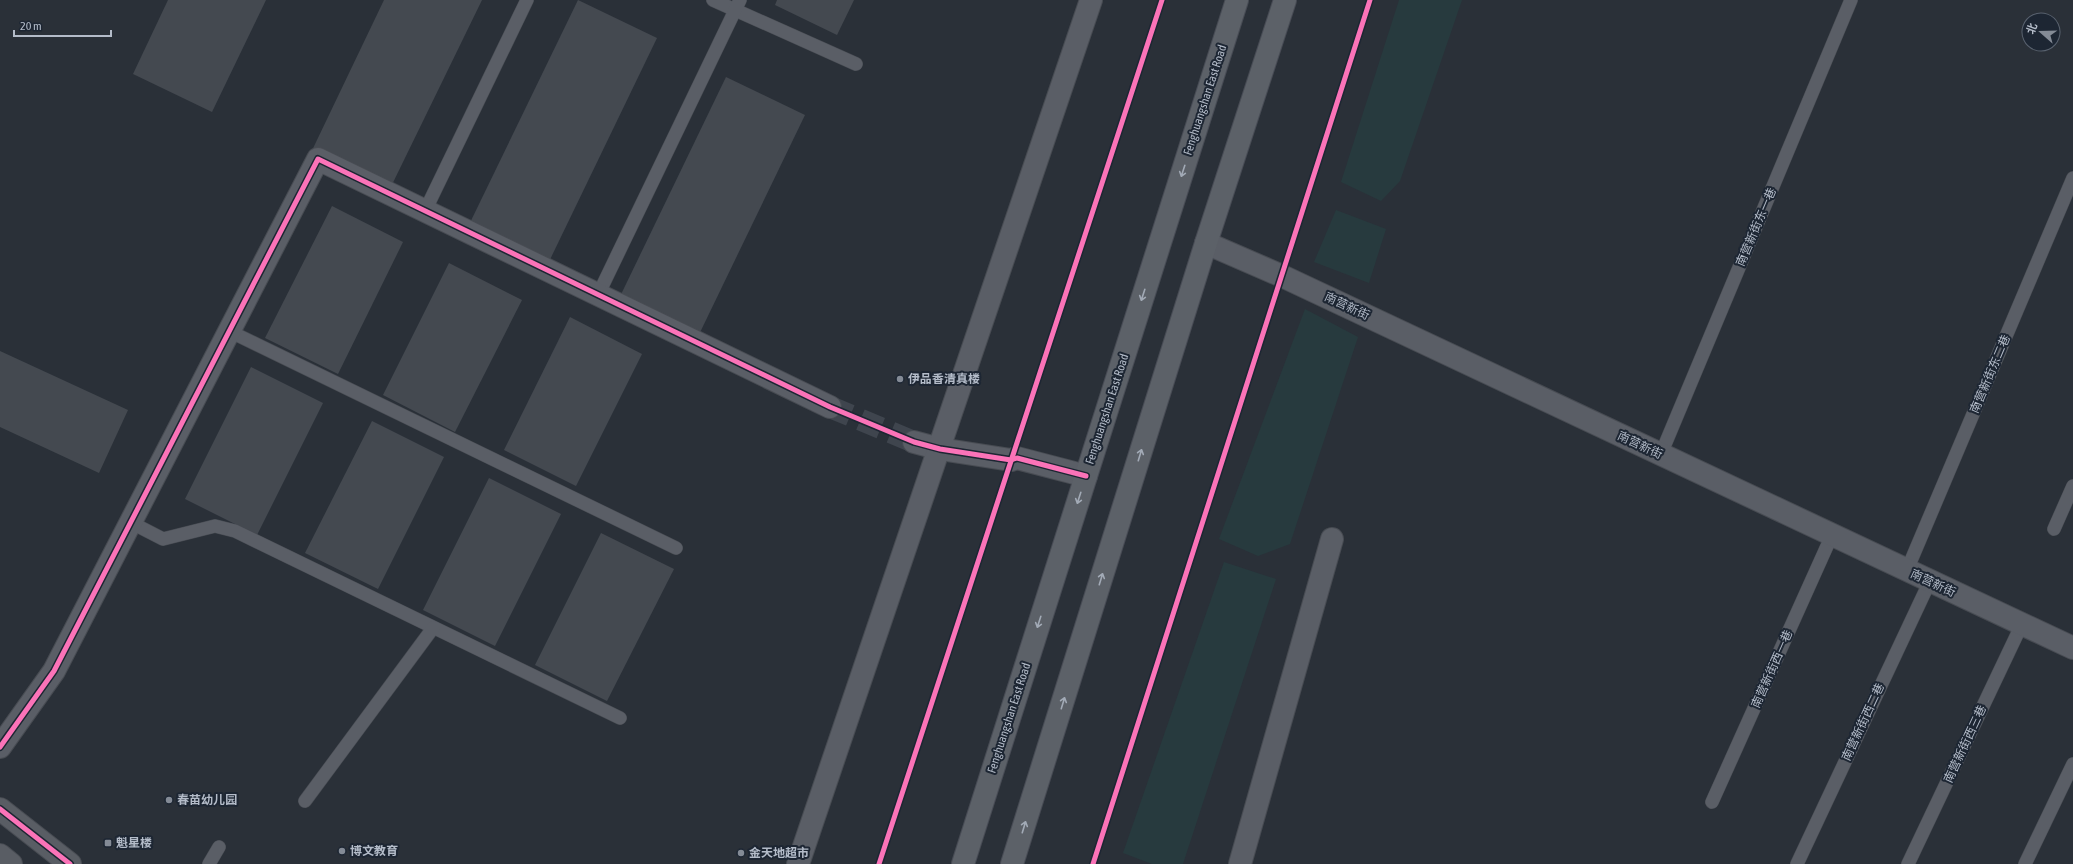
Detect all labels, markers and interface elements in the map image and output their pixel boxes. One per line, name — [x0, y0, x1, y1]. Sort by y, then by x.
scale bar — [14, 12, 111, 38]
north arrow — [2021, 12, 2061, 52]
text: 20 m — [20, 19, 42, 33]
text: 北 — [2024, 21, 2039, 36]
street label: Fenghuangshan East Road — [1181, 43, 1229, 157]
one-way arrow — [1179, 164, 1186, 177]
street label: 南营新街东一巷 — [1733, 186, 1779, 268]
one-way arrow — [1139, 288, 1147, 300]
street label: 南营新街 — [1322, 290, 1372, 322]
street label: 南营新街东二巷 — [1967, 333, 2013, 415]
street label: Fenghuangshan East Road — [1083, 352, 1131, 466]
place label: 伊品香清真楼 — [908, 372, 980, 386]
marker: 伊品香清真楼 — [895, 374, 905, 384]
street label: 南营新街 — [1615, 429, 1665, 461]
one-way arrow — [1137, 448, 1144, 461]
one-way arrow — [1075, 492, 1082, 505]
street label: 南营新街 — [1908, 567, 1958, 599]
one-way arrow — [1098, 572, 1105, 585]
one-way arrow — [1035, 616, 1043, 628]
street label: 南营新街西一巷 — [1749, 628, 1795, 710]
street label: Fenghuangshan East Road — [985, 661, 1033, 775]
street label: 南营新街西二巷 — [1839, 681, 1887, 763]
one-way arrow — [1059, 697, 1067, 709]
street label: 南营新街西三巷 — [1941, 703, 1989, 785]
place label: 春苗幼儿园 — [177, 793, 237, 807]
marker: 春苗幼儿园 — [164, 795, 174, 805]
one-way arrow — [1021, 820, 1028, 833]
place label: 魁星楼 — [116, 836, 152, 850]
marker: 魁星楼 — [103, 838, 113, 848]
place label: 博文教育 — [350, 844, 398, 858]
marker: 博文教育 — [337, 846, 347, 856]
place label: 金天地超市 — [749, 846, 809, 860]
marker: 金天地超市 — [736, 848, 746, 858]

